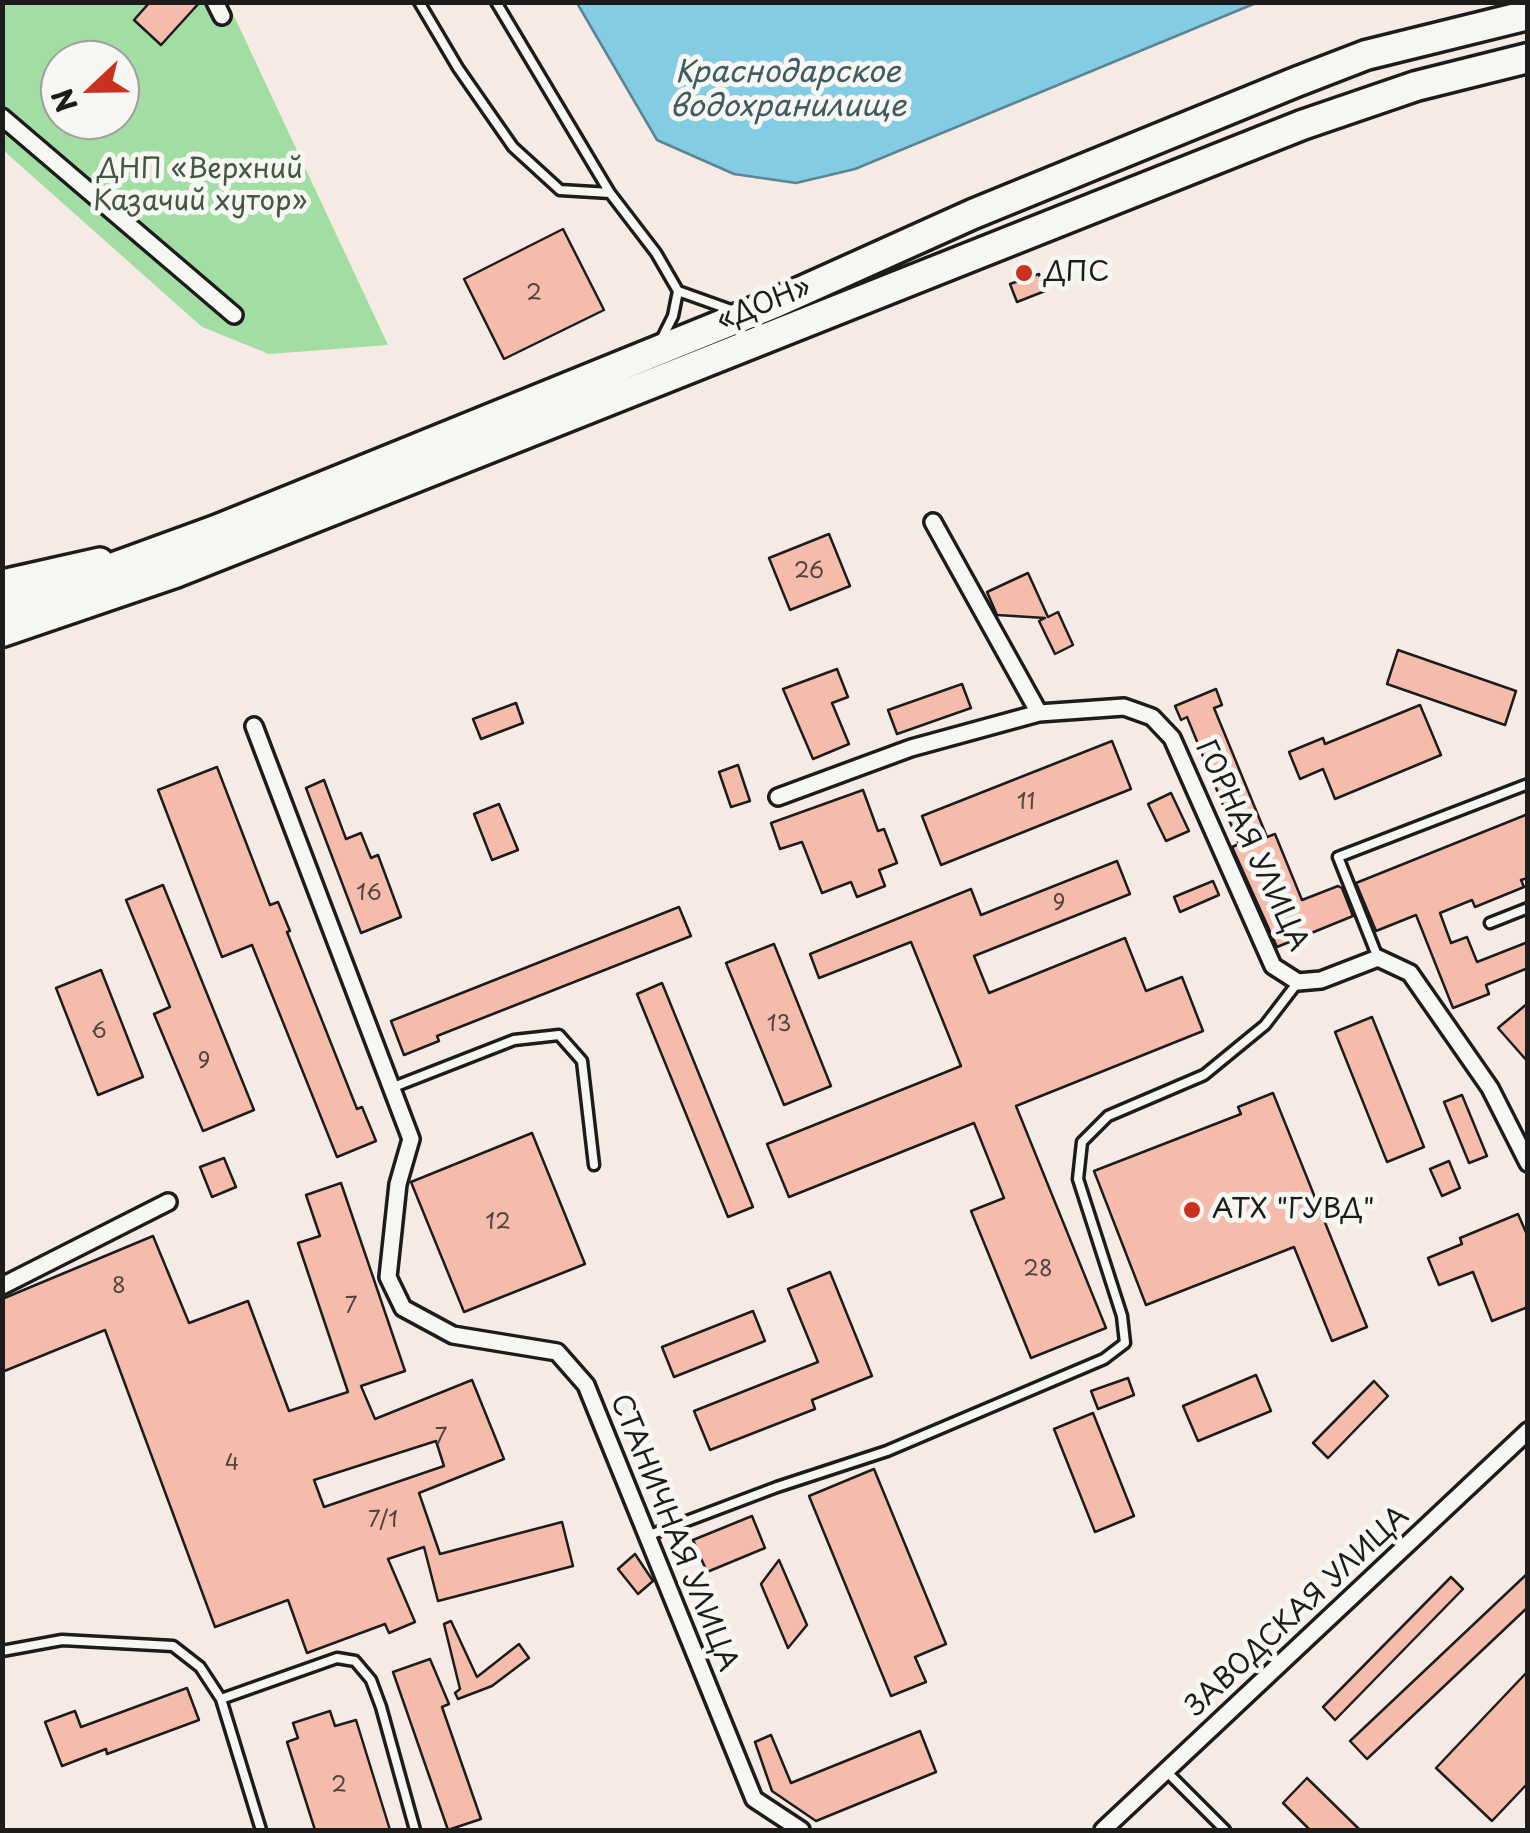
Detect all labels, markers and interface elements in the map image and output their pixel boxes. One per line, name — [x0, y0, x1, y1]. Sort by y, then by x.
north arrow — [40, 40, 140, 140]
water label: Краснодарское водохранилище — [670, 56, 906, 126]
text: N — [39, 82, 88, 119]
park label: ДНП «Верхний Казачий хутор» — [93, 153, 307, 219]
place label: ДПС — [1044, 256, 1109, 290]
marker: ДПС — [1013, 262, 1035, 284]
street label: «ДОН» — [712, 271, 816, 339]
house number: 2 — [526, 281, 542, 307]
house number: 26 — [794, 559, 824, 585]
street label: ГОРНАЯ УЛИЦА — [1187, 735, 1315, 957]
house number: 11 — [1017, 790, 1035, 816]
house number: 16 — [356, 881, 382, 907]
house number: 9 — [1053, 891, 1065, 917]
house number: 13 — [767, 1012, 791, 1038]
house number: 6 — [91, 1019, 107, 1045]
house number: 9 — [198, 1049, 210, 1075]
place label: АТХ "ГУВД" — [1212, 1193, 1375, 1227]
marker: АТХ "ГУВД" — [1181, 1199, 1203, 1221]
house number: 12 — [485, 1210, 511, 1236]
house number: 28 — [1023, 1257, 1053, 1283]
house number: 8 — [112, 1274, 126, 1300]
house number: 7 — [345, 1294, 357, 1320]
street label: СТАНИЧНАЯ УЛИЦА — [602, 1390, 744, 1676]
house number: 7 — [435, 1425, 447, 1451]
house number: 4 — [225, 1451, 239, 1477]
street label: ЗАВОДСКАЯ УЛИЦА — [1180, 1500, 1416, 1724]
house number: 7/1 — [368, 1508, 398, 1534]
house number: 2 — [331, 1773, 347, 1799]

